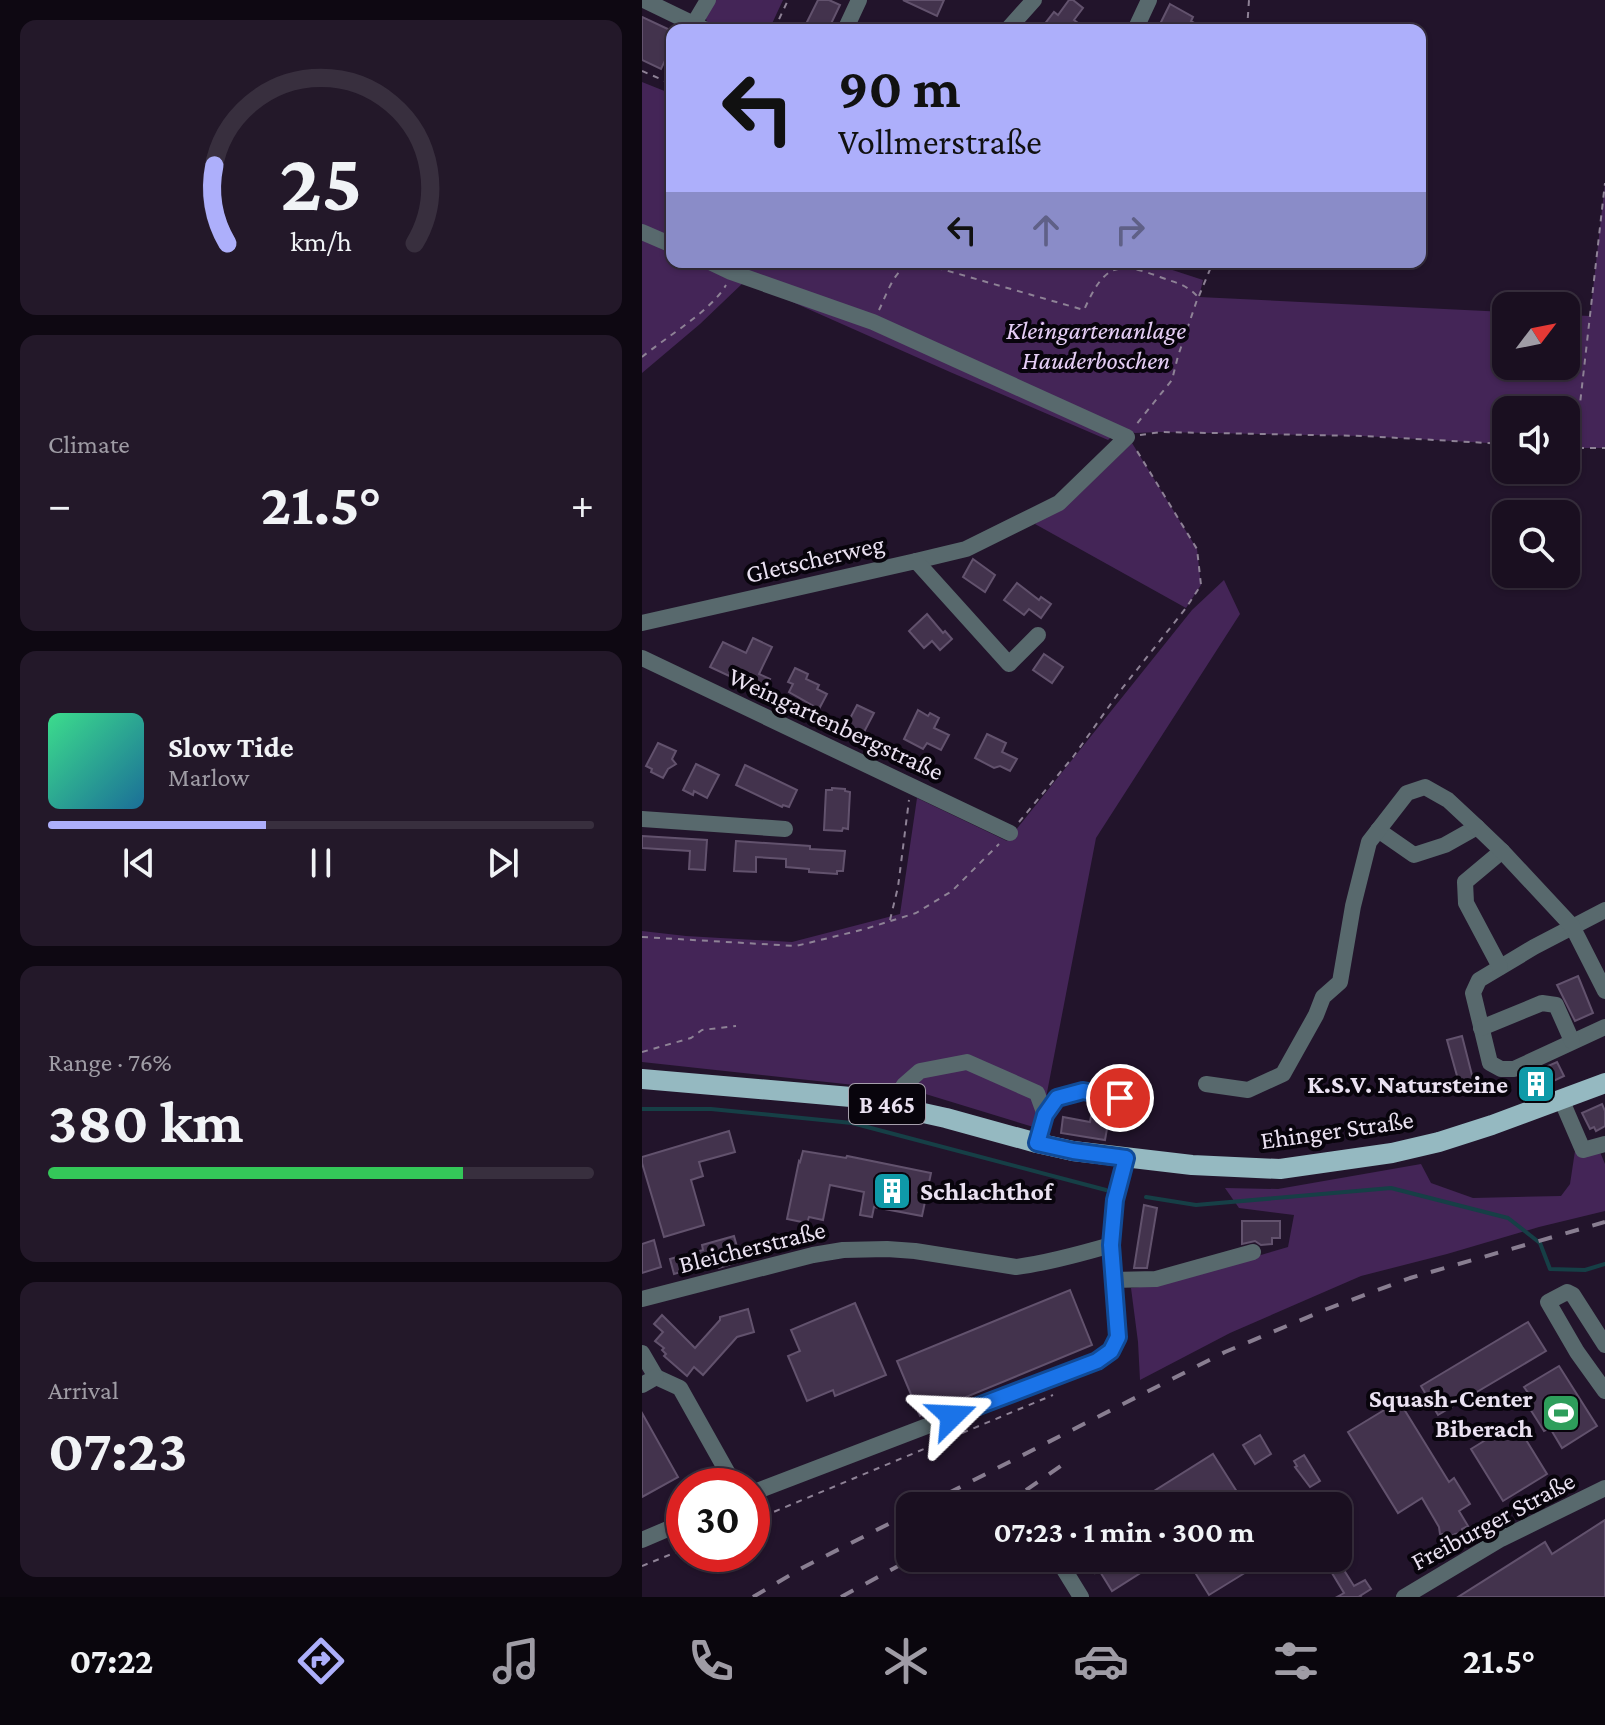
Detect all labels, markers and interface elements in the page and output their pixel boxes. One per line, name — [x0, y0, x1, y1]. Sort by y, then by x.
icon: left — [706, 56, 810, 160]
text: 90 m — [838, 57, 961, 119]
text: Vollmerstraße — [838, 122, 1042, 162]
text: 25 — [279, 134, 363, 227]
icon: left — [940, 208, 984, 252]
icon: ahead — [1024, 208, 1068, 252]
icon: right — [1108, 208, 1152, 252]
text: km/h — [290, 225, 352, 257]
north arrow — [1492, 292, 1580, 380]
map controls — [1492, 292, 1580, 588]
park label: Kleingartenanlage Hauderboschen — [1006, 316, 1186, 375]
button: sound — [1492, 396, 1580, 484]
text: Climate — [48, 430, 130, 459]
text: 21.5° — [260, 470, 382, 537]
text: − — [48, 480, 71, 528]
text: + — [571, 480, 594, 528]
button: search — [1492, 500, 1580, 588]
street label: Gletscherweg — [743, 529, 888, 589]
street label: Weingartenbergstraße — [724, 661, 948, 787]
text: Slow Tide — [168, 730, 294, 763]
text: Marlow — [168, 763, 249, 792]
icon: previous — [117, 841, 161, 885]
icon: pause — [299, 841, 343, 885]
icon: next — [481, 841, 525, 885]
text: Range · 76% — [48, 1048, 172, 1077]
building icon: K.S.V. Natursteine — [1515, 1063, 1557, 1105]
pin — [1086, 1064, 1154, 1132]
place label: K.S.V. Natursteine — [1307, 1070, 1508, 1099]
icon: arrive — [1098, 1076, 1142, 1120]
road number: B 465 — [849, 1084, 925, 1124]
text: 380 km — [48, 1088, 244, 1155]
street label: Ehinger Straße — [1259, 1105, 1415, 1155]
building icon: Schlachthof — [871, 1170, 913, 1212]
place label: Schlachthof — [920, 1177, 1054, 1206]
street label: Bleicherstraße — [676, 1215, 828, 1279]
position arrow — [910, 1374, 994, 1458]
text: Arrival — [48, 1376, 119, 1405]
place label: Squash-Center Biberach — [1369, 1384, 1534, 1443]
sports icon: Squash-Center Biberach — [1540, 1392, 1582, 1434]
text: 07:23 — [48, 1416, 187, 1483]
street label: Freiburger Straße — [1406, 1466, 1580, 1576]
speed limit sign: 30 — [666, 1468, 770, 1572]
text: 07:23 · 1 min · 300 m — [994, 1515, 1254, 1548]
icon: directions — [293, 1633, 349, 1689]
icon: music — [488, 1633, 544, 1689]
icon: phone — [683, 1633, 739, 1689]
icon: climate — [878, 1633, 934, 1689]
icon: car — [1073, 1633, 1129, 1689]
icon: filters — [1268, 1633, 1324, 1689]
text: 07:22 — [70, 1641, 153, 1681]
text: 21.5° — [1463, 1641, 1535, 1681]

